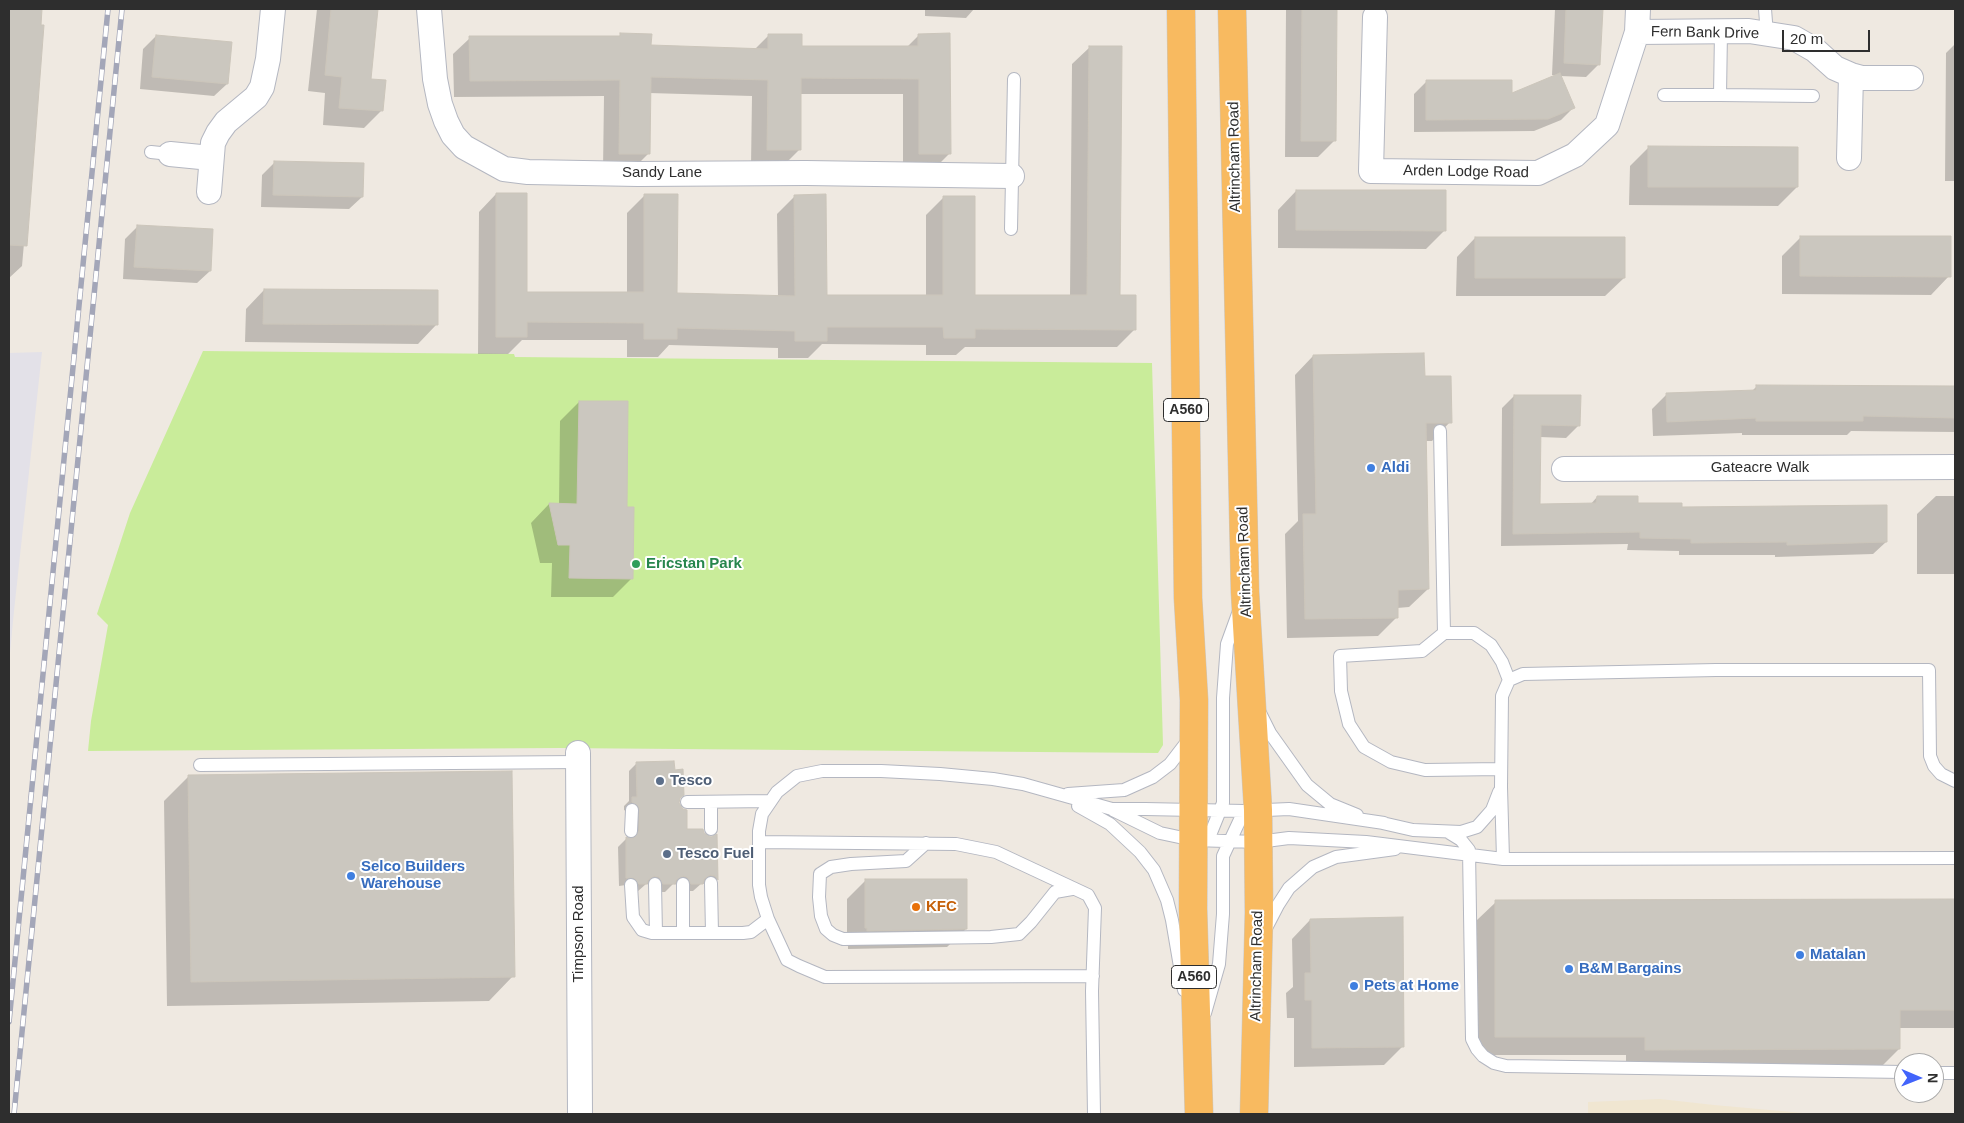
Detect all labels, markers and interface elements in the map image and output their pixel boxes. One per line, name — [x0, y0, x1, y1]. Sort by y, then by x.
scale bar — [1784, 20, 1872, 52]
street label: Fern Bank Drive — [1651, 23, 1759, 43]
text: 20 m — [1790, 30, 1823, 47]
street label: Altrincham Road — [1225, 101, 1245, 213]
street label: Arden Lodge Road — [1403, 162, 1529, 182]
street label: Sandy Lane — [622, 164, 702, 182]
road number: A560 — [1164, 398, 1208, 422]
place label: Aldi — [1381, 459, 1409, 477]
street label: Gateacre Walk — [1711, 459, 1809, 477]
marker: Aldi — [1365, 462, 1377, 474]
street label: Altrincham Road — [1234, 506, 1256, 618]
place label: Ericstan Park — [646, 555, 742, 573]
marker: Ericstan Park — [630, 558, 642, 570]
place label: Tesco — [670, 772, 712, 790]
marker: Tesco — [654, 775, 666, 787]
place label: Tesco Fuel — [677, 845, 754, 863]
marker: Tesco Fuel — [661, 848, 673, 860]
place label: Selco Builders Warehouse — [361, 858, 465, 893]
marker: Selco Builders Warehouse — [345, 870, 357, 882]
street label: Timpson Road — [570, 886, 588, 982]
place label: KFC — [926, 898, 957, 916]
marker: KFC — [910, 901, 922, 913]
street label: Altrincham Road — [1247, 910, 1267, 1022]
place label: Matalan — [1810, 946, 1866, 964]
marker: Matalan — [1794, 949, 1806, 961]
place label: B&M Bargains — [1579, 960, 1682, 978]
marker: B&M Bargains — [1563, 963, 1575, 975]
road number: A560 — [1172, 966, 1216, 989]
place label: Pets at Home — [1364, 977, 1459, 995]
marker: Pets at Home — [1348, 980, 1360, 992]
north arrow — [1894, 1053, 1944, 1103]
text: N — [1925, 1073, 1941, 1083]

